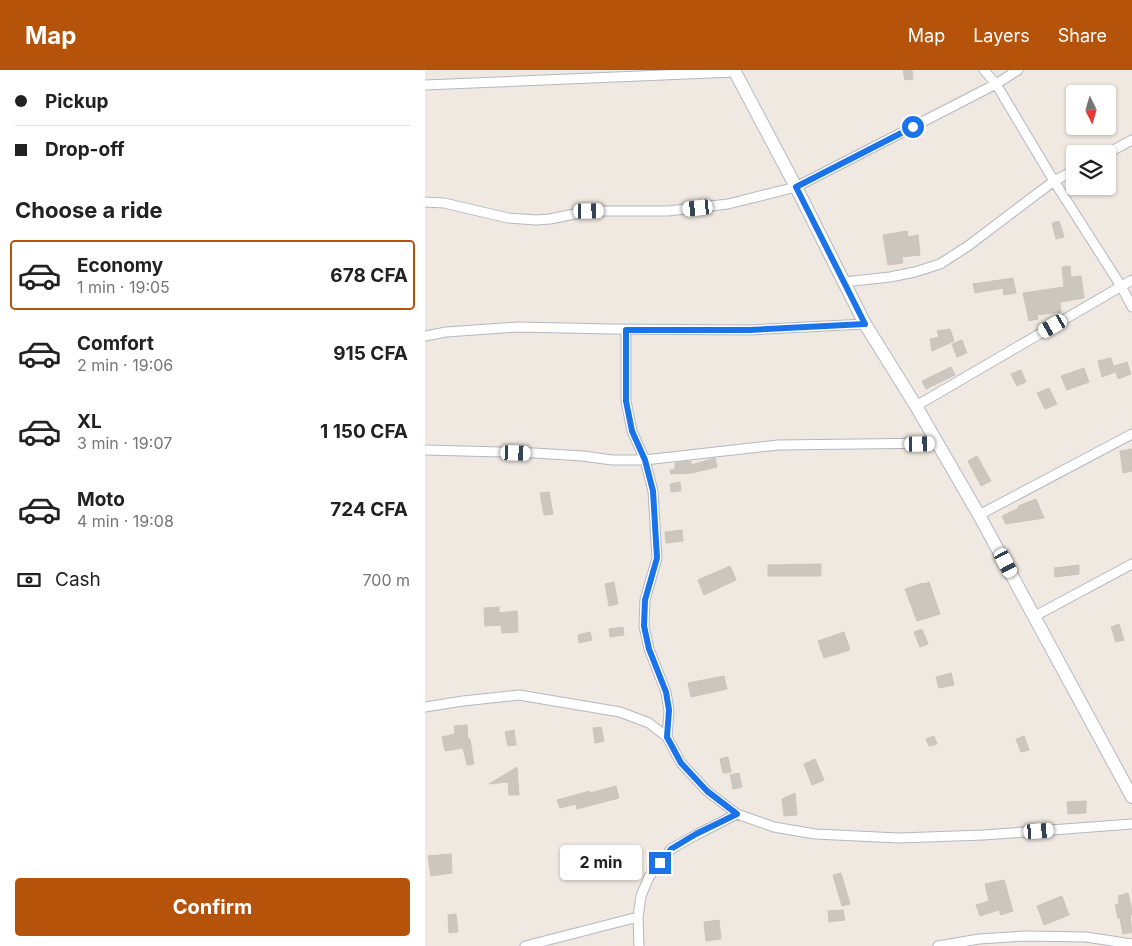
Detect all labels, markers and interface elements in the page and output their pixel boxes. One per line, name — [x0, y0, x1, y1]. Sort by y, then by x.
text: Map — [25, 21, 76, 50]
text: Map — [908, 25, 945, 46]
text: Layers — [973, 25, 1030, 46]
text: Share — [1058, 25, 1107, 46]
north arrow — [1066, 85, 1116, 135]
map controls — [1066, 85, 1116, 195]
text: Pickup — [45, 90, 108, 113]
route start — [902, 116, 924, 138]
text: Drop-off — [45, 138, 125, 161]
button: layers — [1066, 145, 1116, 195]
text: Choose a ride — [15, 197, 163, 223]
car — [682, 199, 713, 217]
car — [573, 203, 604, 219]
icon: car — [17, 253, 62, 298]
text: Economy — [77, 254, 163, 277]
text: 678 CFA — [330, 264, 408, 287]
text: 1 min · 19:05 — [77, 277, 170, 297]
car — [1036, 312, 1069, 340]
icon: car — [17, 331, 62, 376]
text: Comfort — [77, 332, 154, 355]
text: 915 CFA — [333, 342, 408, 365]
text: 2 min · 19:06 — [77, 355, 173, 375]
icon: car — [17, 409, 62, 454]
text: XL — [77, 410, 102, 433]
text: 1 150 CFA — [320, 420, 408, 443]
text: 3 min · 19:07 — [77, 433, 172, 453]
car — [904, 436, 935, 452]
car — [500, 445, 531, 461]
icon: car — [17, 487, 62, 532]
text: Moto — [77, 488, 125, 511]
text: 724 CFA — [330, 498, 408, 521]
text: 4 min · 19:08 — [77, 511, 174, 531]
car — [992, 546, 1019, 580]
icon: cash — [15, 566, 43, 594]
text: Cash — [55, 568, 101, 591]
text: 700 m — [362, 570, 410, 590]
car — [1023, 822, 1054, 840]
callout: 2 min — [560, 846, 643, 880]
text: 2 min — [580, 852, 622, 872]
route end — [649, 852, 671, 874]
button: Confirm — [15, 878, 410, 936]

